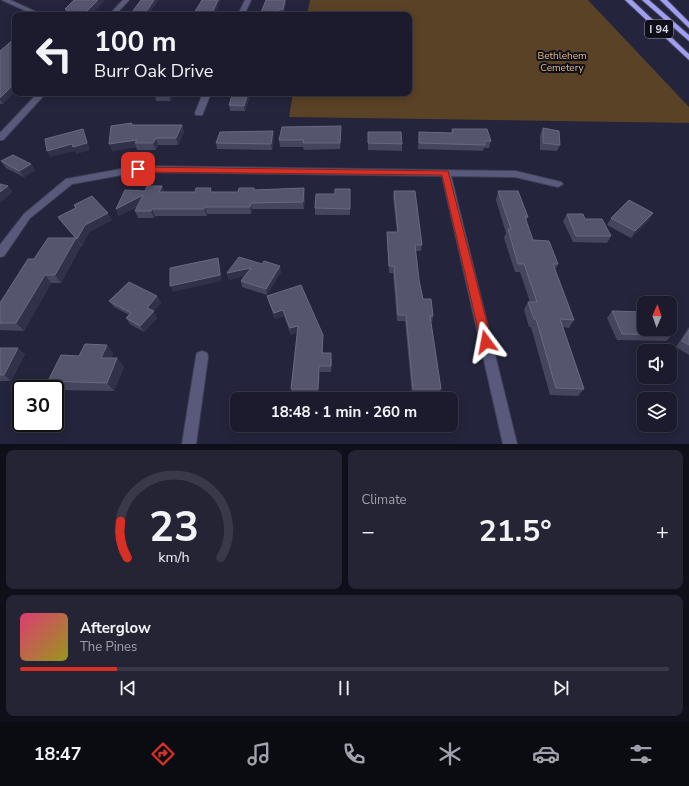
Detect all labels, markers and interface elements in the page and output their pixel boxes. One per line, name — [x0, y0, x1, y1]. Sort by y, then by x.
road number: I 94 — [645, 20, 673, 38]
text: 100 m — [94, 23, 177, 61]
icon: left — [28, 28, 80, 80]
park label: Bethlehem Cemetery — [537, 49, 587, 75]
text: Burr Oak Drive — [94, 59, 213, 83]
pin — [121, 152, 155, 186]
icon: arrive — [127, 158, 149, 180]
north arrow — [637, 296, 677, 336]
map controls — [637, 296, 677, 432]
position arrow — [465, 321, 507, 363]
button: sound — [637, 344, 677, 384]
speed limit sign: 30 — [12, 380, 64, 432]
button: layers — [637, 392, 677, 432]
text: 18:48 · 1 min · 260 m — [271, 402, 417, 422]
text: Climate — [362, 491, 407, 509]
text: 23 — [149, 498, 199, 555]
text: 21.5° — [479, 511, 552, 552]
text: − — [362, 517, 375, 547]
text: + — [656, 517, 669, 547]
text: km/h — [158, 547, 189, 566]
text: Afterglow — [80, 618, 151, 638]
text: The Pines — [80, 638, 137, 656]
icon: previous — [117, 677, 139, 699]
icon: pause — [333, 677, 355, 699]
icon: next — [550, 677, 572, 699]
icon: directions — [149, 740, 177, 768]
icon: music — [245, 740, 273, 768]
icon: phone — [340, 740, 368, 768]
icon: climate — [436, 740, 464, 768]
icon: car — [532, 740, 560, 768]
icon: filters — [627, 740, 655, 768]
text: 18:47 — [34, 742, 81, 766]

